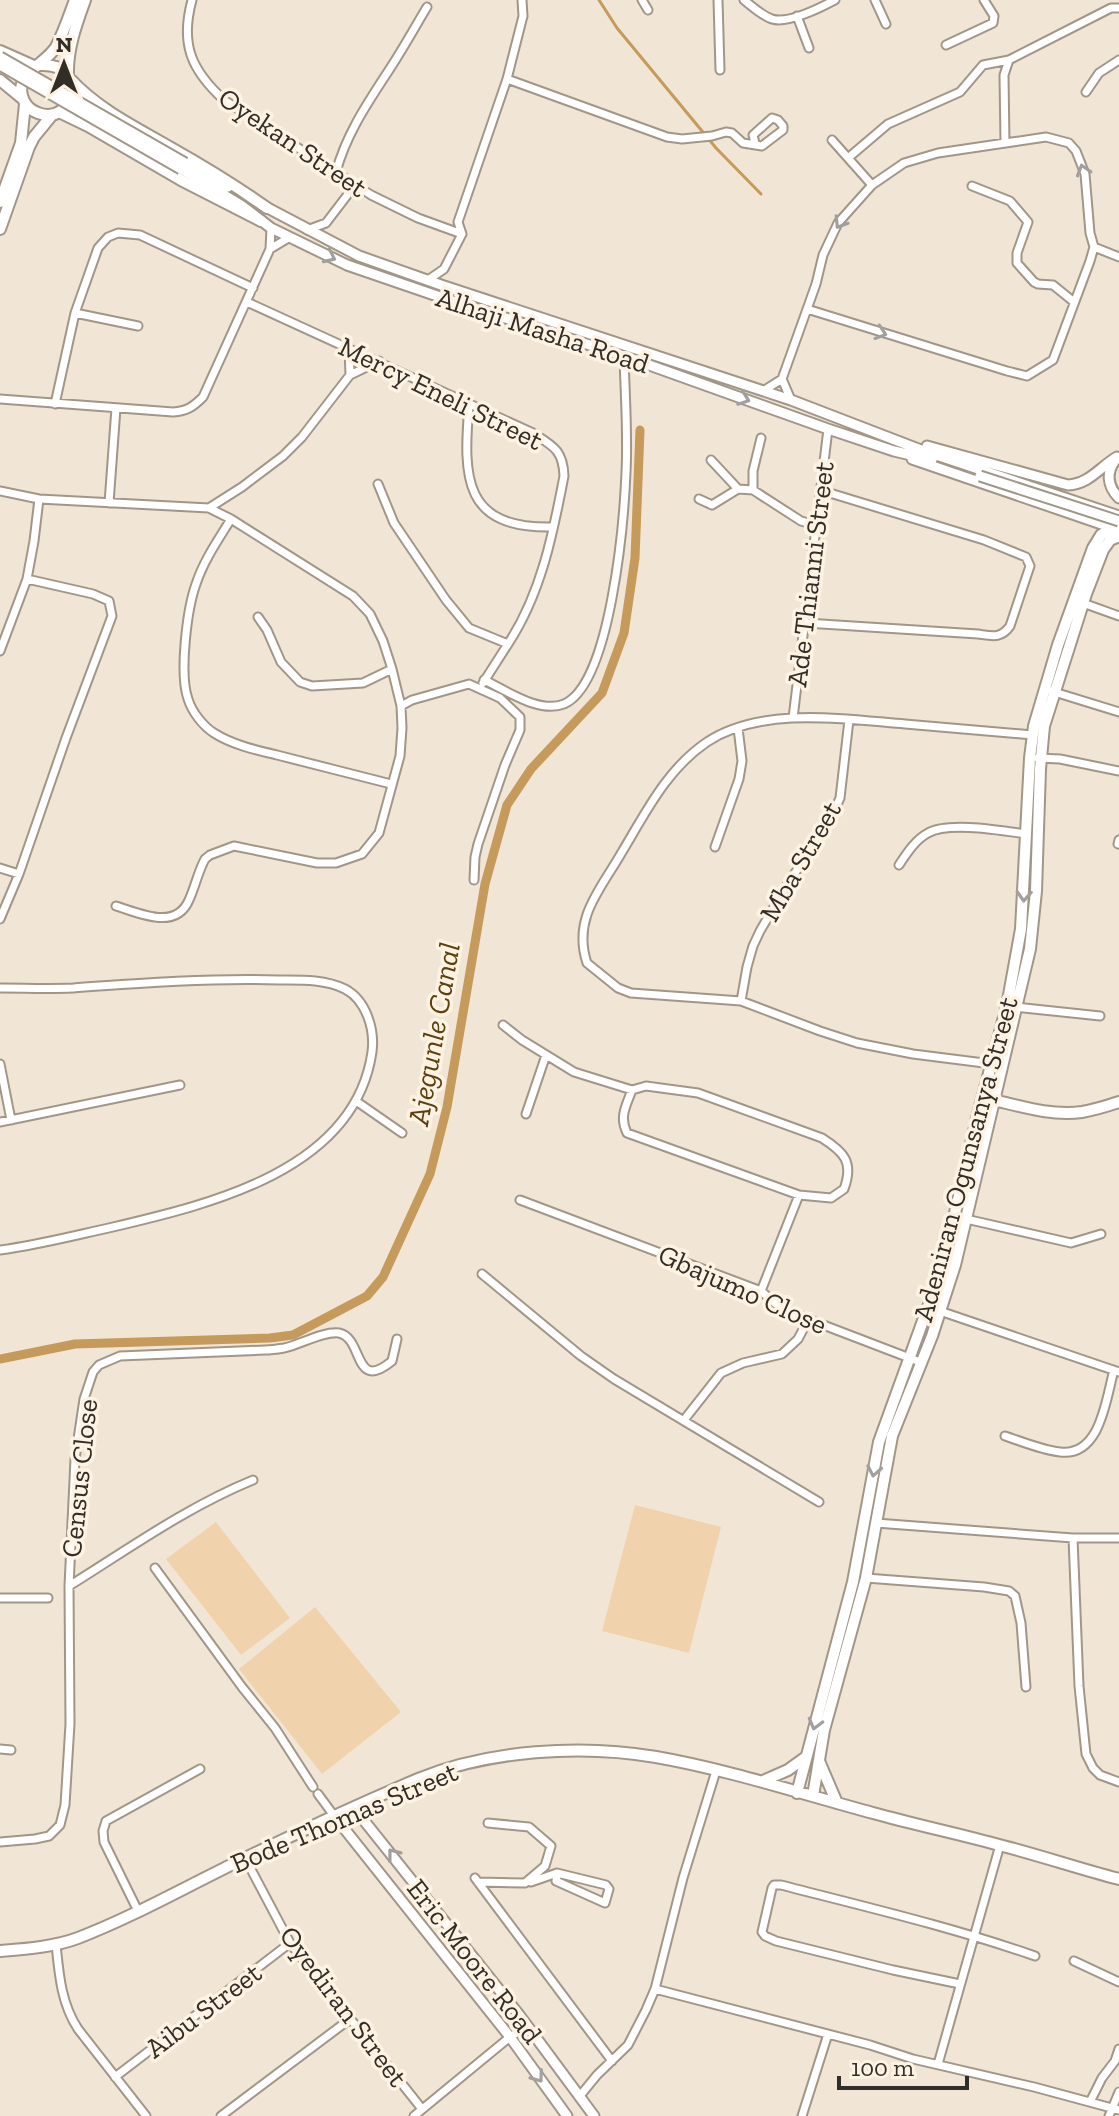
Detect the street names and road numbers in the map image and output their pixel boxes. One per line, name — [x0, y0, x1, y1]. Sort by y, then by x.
street label: Oyekan Street — [212, 81, 374, 204]
street label: Alhaji Masha Road — [432, 280, 654, 380]
street label: Mercy Eneli Street — [333, 330, 549, 457]
street label: Ade Thianni Street — [780, 459, 841, 689]
street label: Mba Street — [753, 795, 848, 927]
street label: Adeniran Ogunsanya Street — [906, 993, 1025, 1325]
street label: Gbajumo Close — [654, 1238, 832, 1341]
street label: Census Close — [55, 1397, 104, 1559]
street label: Bode Thomas Street — [226, 1755, 463, 1880]
street label: Eric Moore Road — [400, 1872, 549, 2050]
street label: Oyediran Street — [273, 1920, 415, 2093]
street label: Aibu Street — [139, 1956, 268, 2065]

